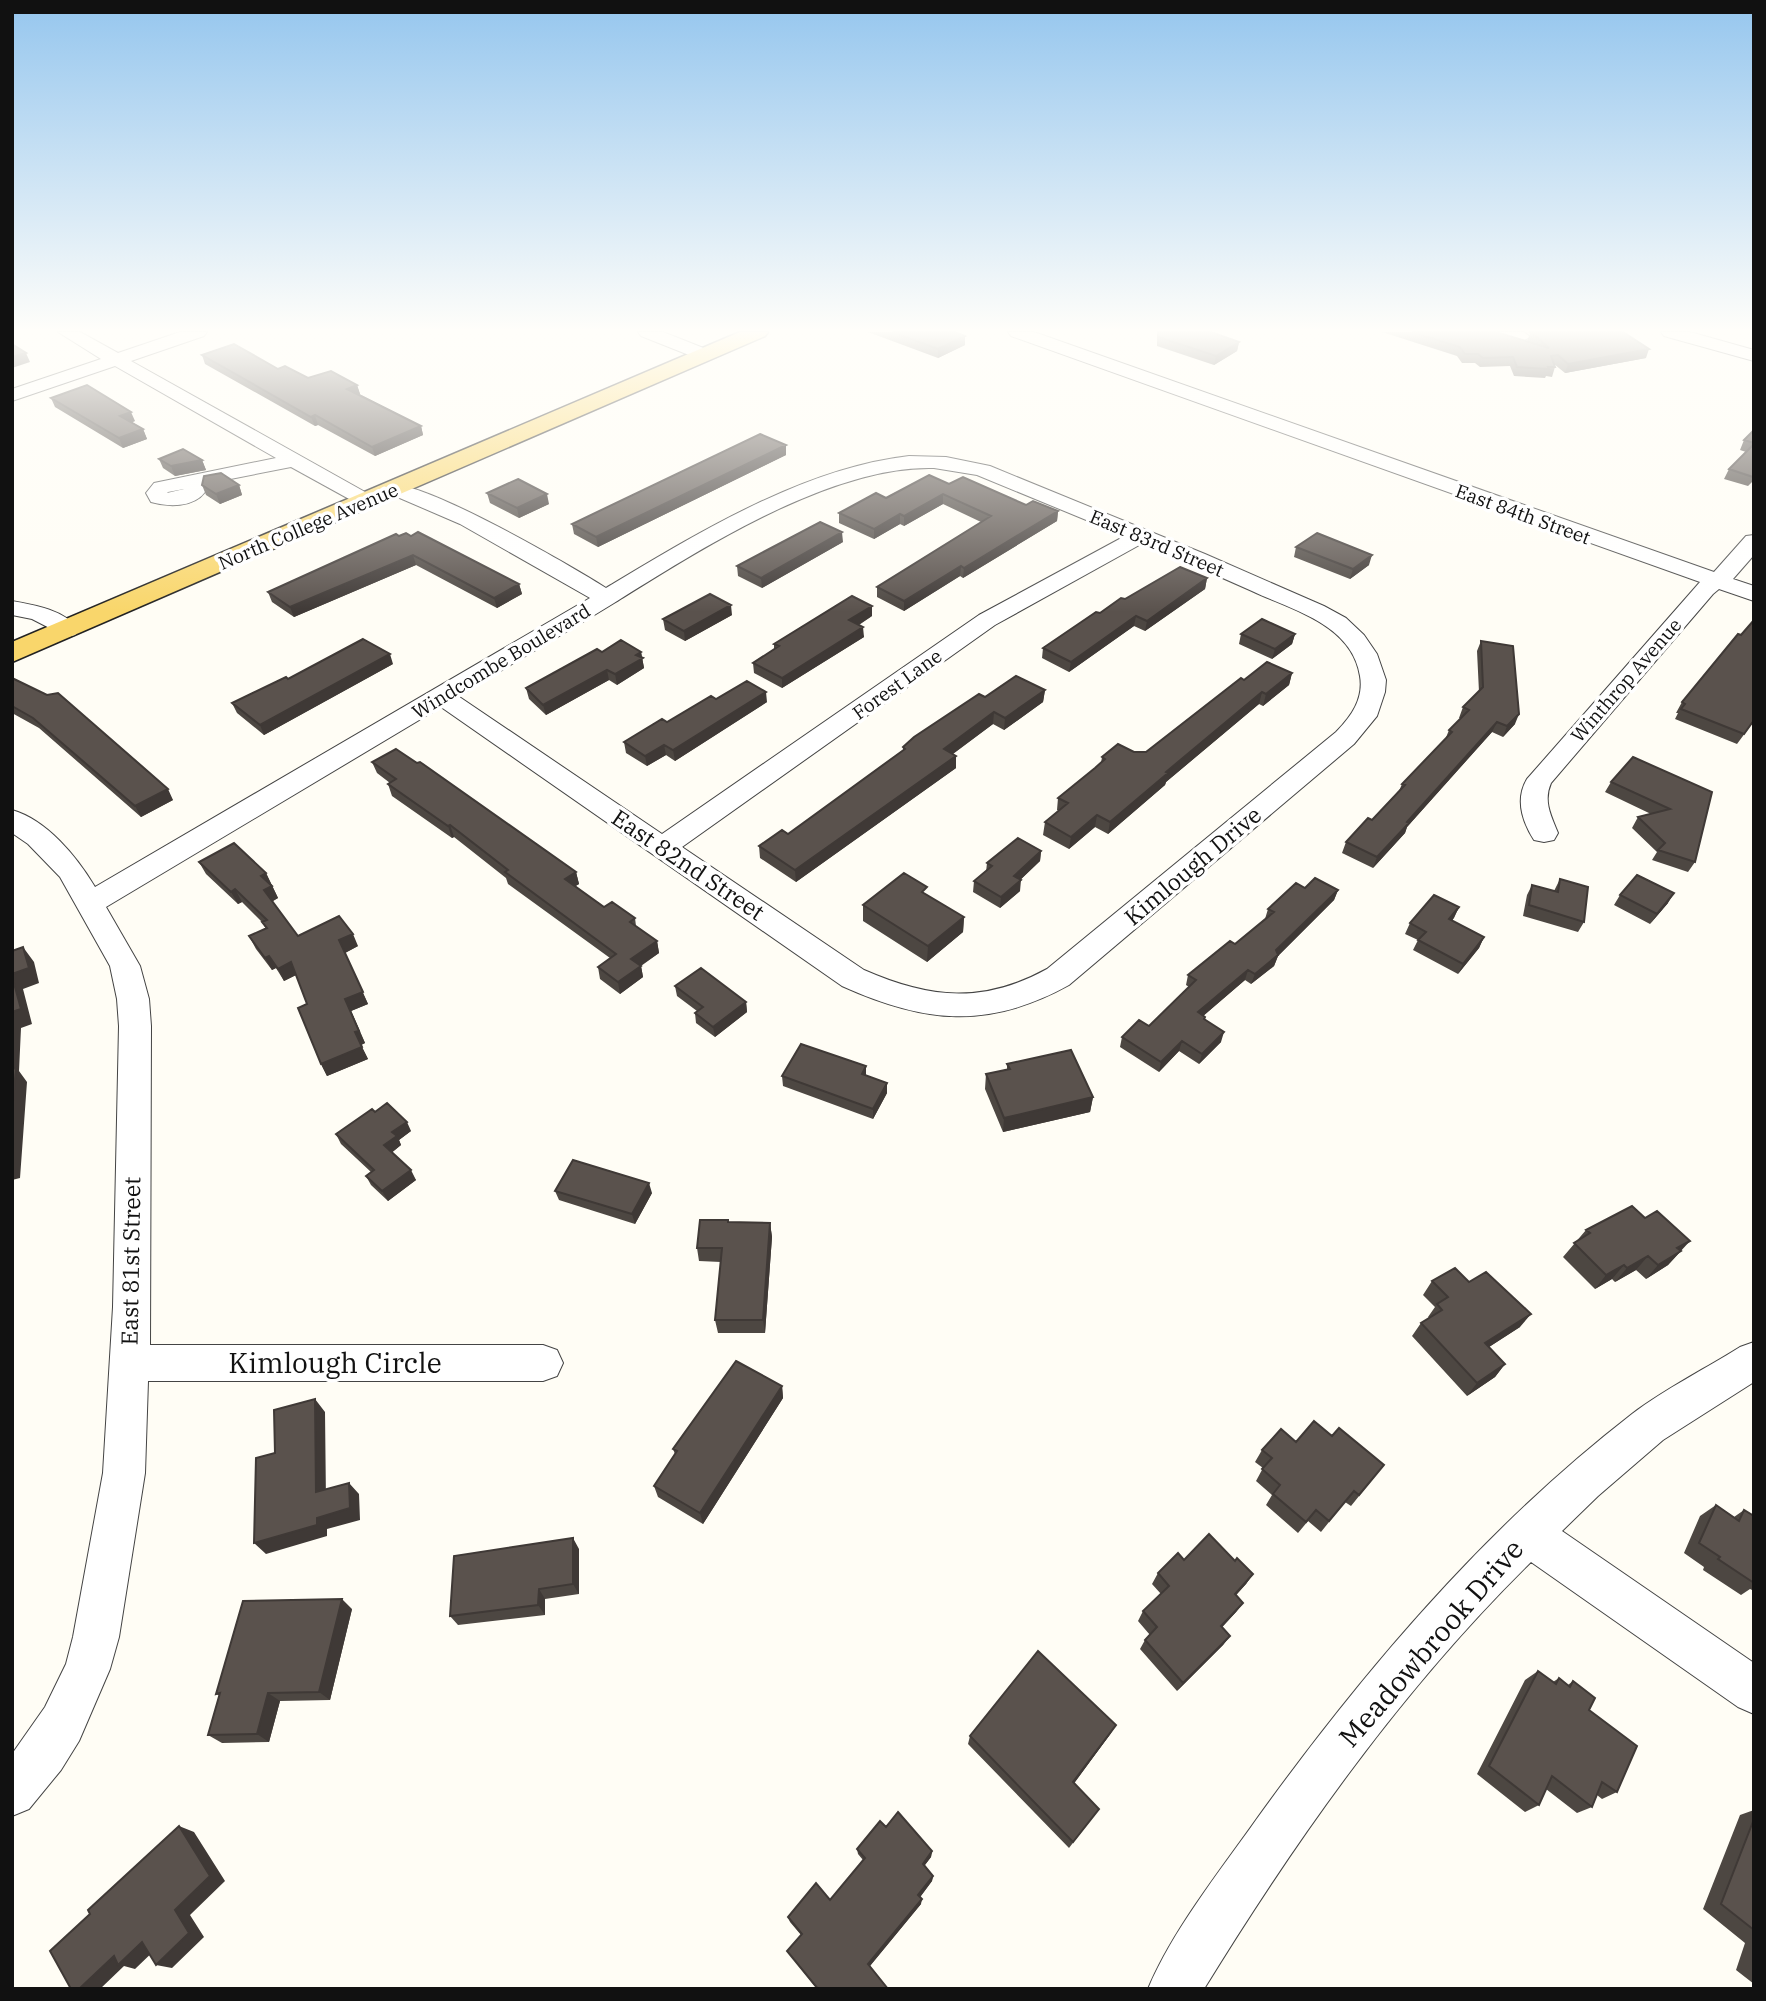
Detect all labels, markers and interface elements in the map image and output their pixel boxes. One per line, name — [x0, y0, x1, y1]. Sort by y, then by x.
street label: North College Avenue — [214, 477, 402, 575]
street label: East 84th Street — [1452, 478, 1594, 550]
street label: East 83rd Street — [1086, 504, 1228, 582]
street label: Windcombe Boulevard — [408, 598, 594, 724]
street label: Winthrop Avenue — [1566, 613, 1686, 747]
street label: Forest Lane — [848, 644, 946, 724]
street label: Kimlough Drive — [1118, 799, 1267, 931]
street label: East 82nd Street — [606, 802, 771, 926]
street label: East 81st Street — [114, 1176, 146, 1346]
street label: Kimlough Circle — [228, 1344, 442, 1381]
street label: Meadowbrook Drive — [1330, 1531, 1531, 1754]

